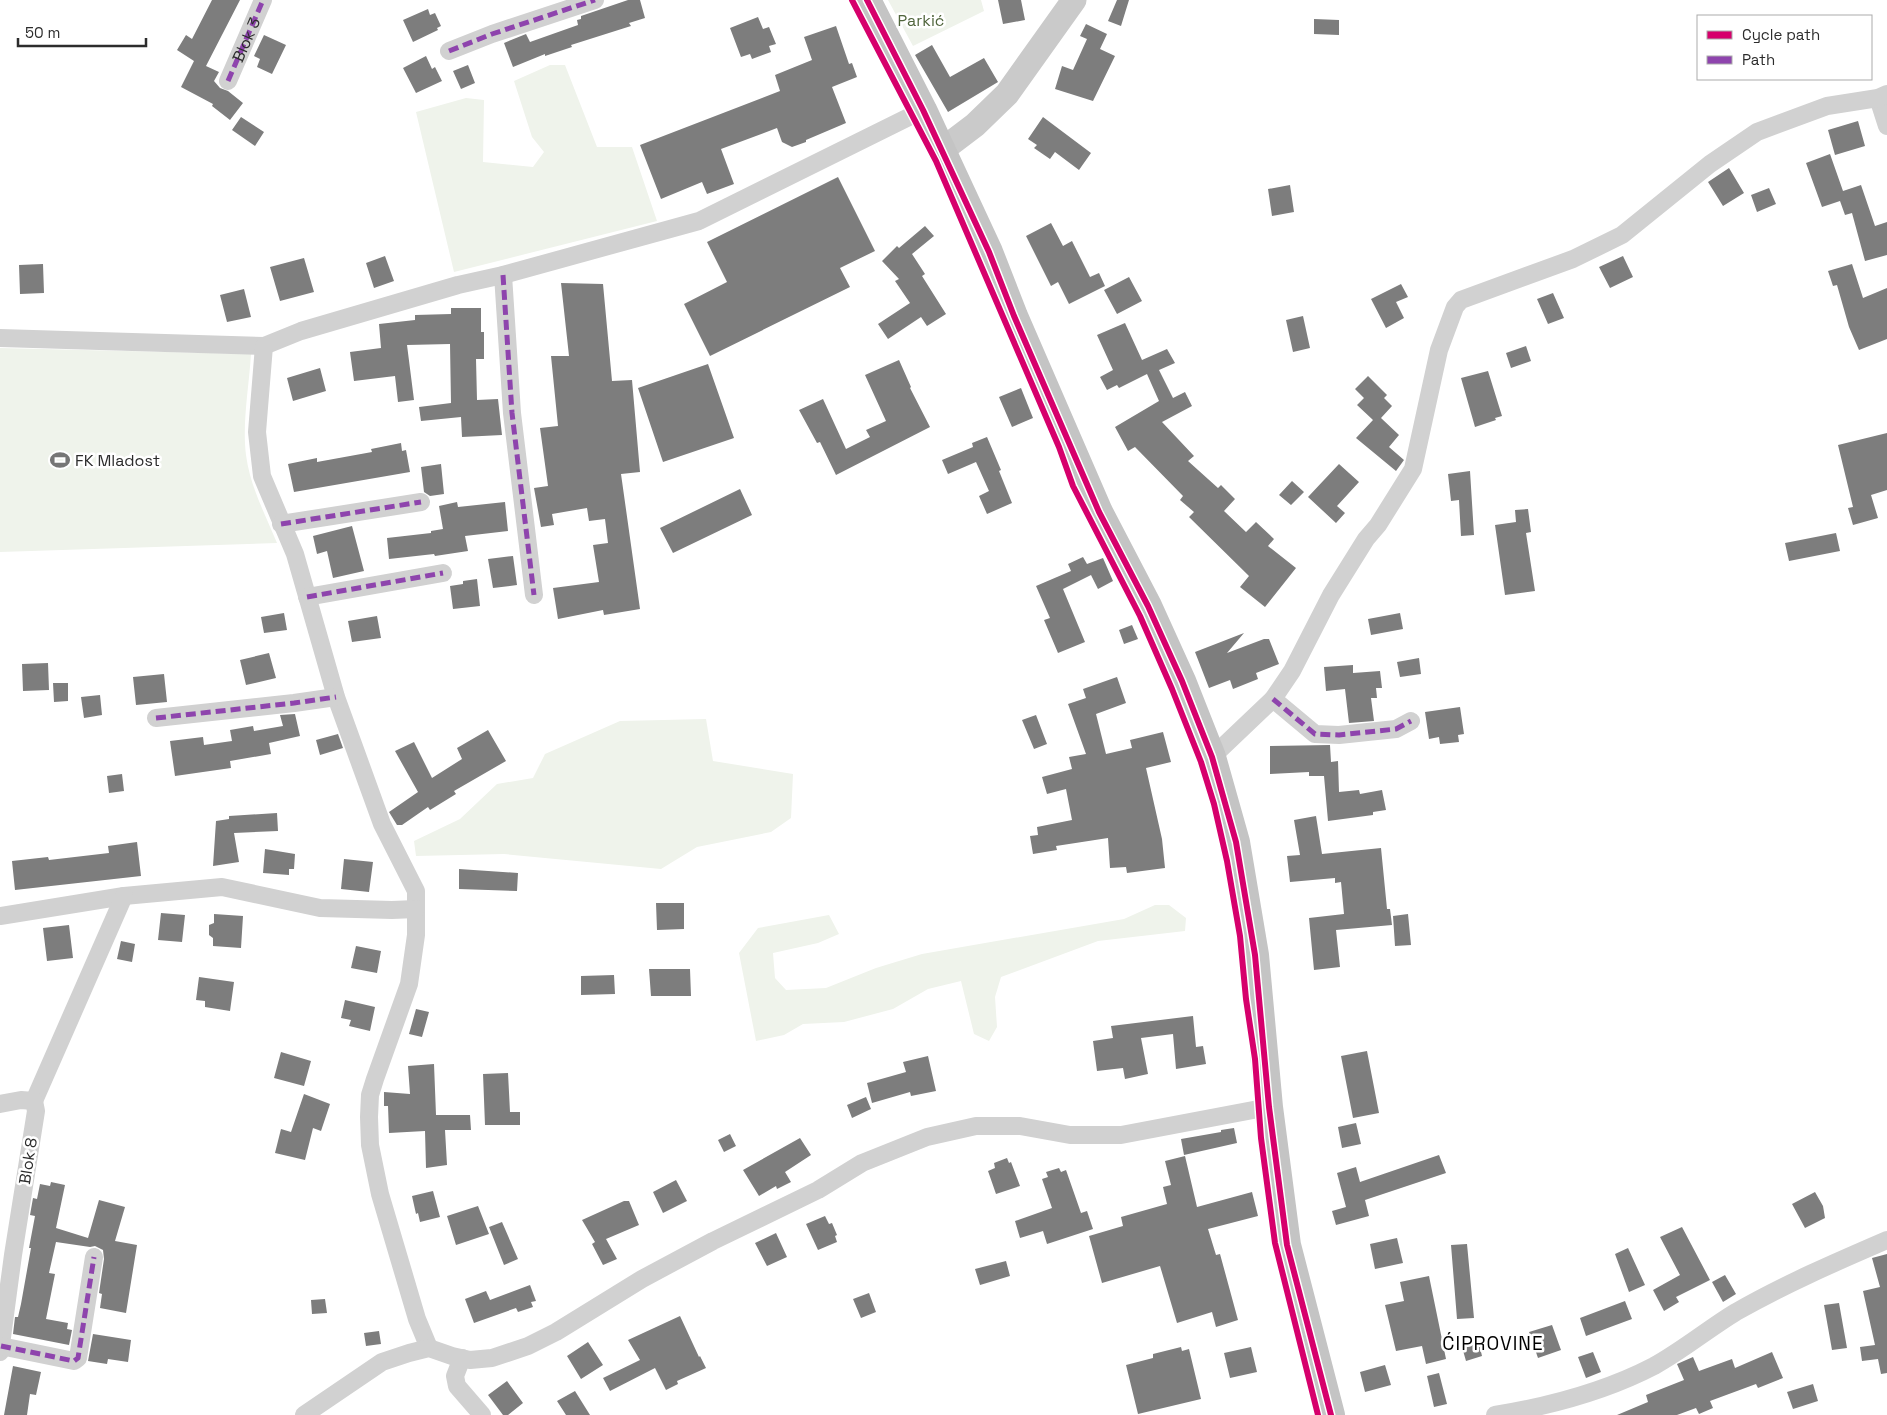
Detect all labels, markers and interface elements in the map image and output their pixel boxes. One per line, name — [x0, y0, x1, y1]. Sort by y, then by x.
park label: Parkić — [898, 10, 944, 31]
street label: Blok 3 — [227, 14, 265, 65]
scale bar — [18, 15, 145, 47]
legend — [1697, 15, 1872, 80]
text: 50 m — [25, 23, 60, 42]
text: Cycle path — [1742, 25, 1820, 44]
text: Path — [1742, 50, 1775, 69]
sports icon: FK Mladost — [49, 449, 71, 471]
place label: FK Mladost — [75, 450, 160, 471]
street label: Blok 8 — [14, 1136, 42, 1186]
district label: ĆIPROVINE — [1442, 1331, 1544, 1356]

